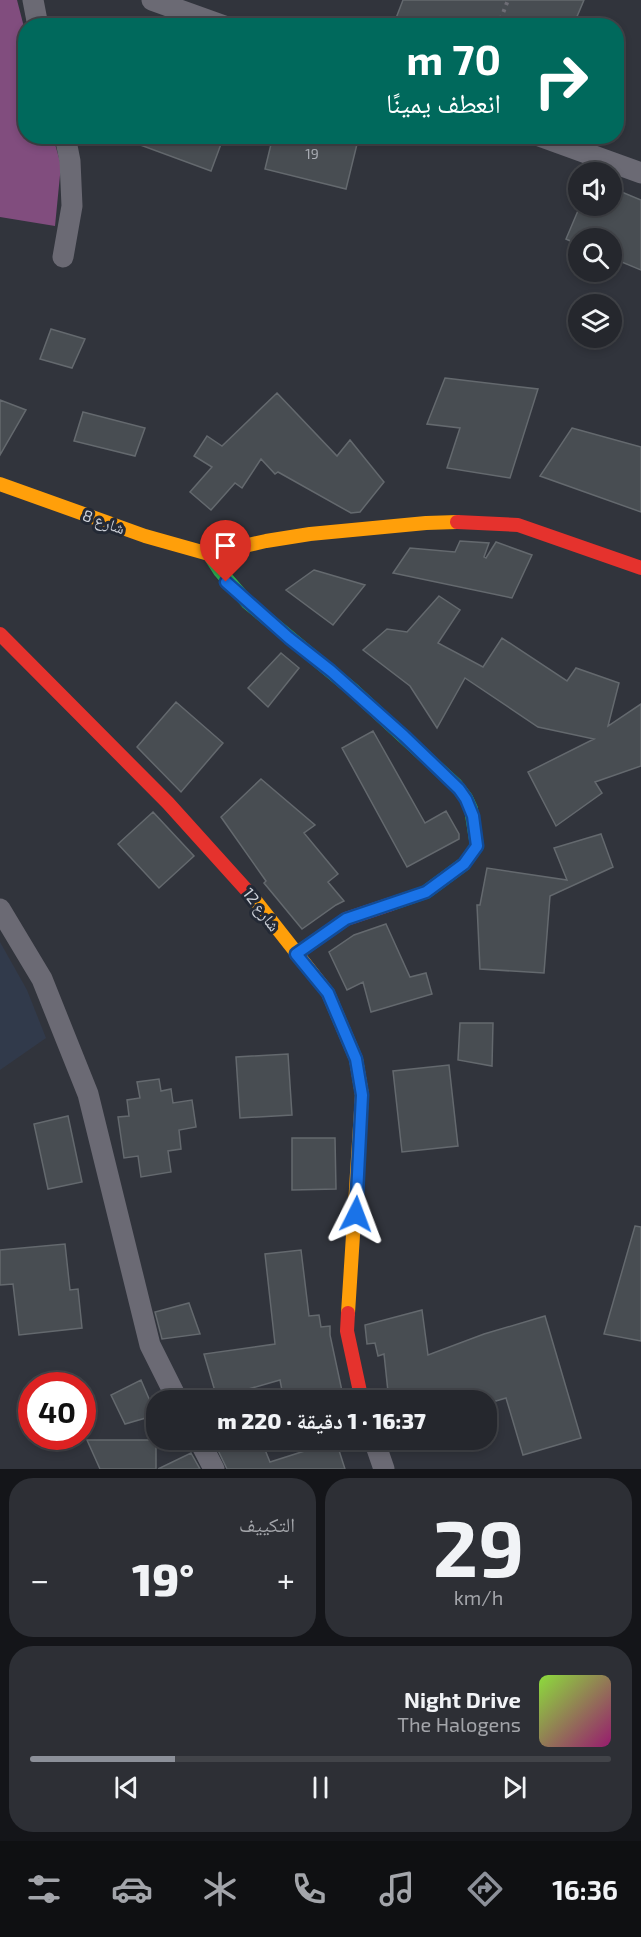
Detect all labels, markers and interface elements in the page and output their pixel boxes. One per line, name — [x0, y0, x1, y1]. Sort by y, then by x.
text: 70 m — [406, 33, 501, 83]
icon: right — [522, 42, 600, 120]
text: انعطف يمينًا — [386, 86, 501, 118]
house number: 19 — [305, 145, 319, 162]
map controls — [568, 162, 622, 348]
button: sound — [568, 162, 622, 216]
button: search — [568, 228, 622, 282]
button: layers — [568, 294, 622, 348]
street label: شارع 8 — [80, 505, 128, 539]
pin — [200, 520, 251, 582]
icon: arrive — [209, 529, 242, 562]
street label: شارع 12 — [238, 884, 284, 936]
position arrow — [324, 1182, 388, 1246]
speed limit sign: 40 — [18, 1372, 96, 1450]
text: 16:37 · 1 دقيقة · 220 m — [217, 1407, 426, 1433]
text: 29 — [433, 1499, 524, 1593]
text: التكييف — [239, 1512, 295, 1536]
text: 19° — [132, 1551, 194, 1605]
text: − — [30, 1559, 49, 1599]
text: + — [277, 1559, 295, 1599]
text: km/h — [454, 1585, 503, 1609]
text: Night Drive — [404, 1686, 521, 1712]
text: The Halogens — [397, 1712, 521, 1736]
icon: previous — [110, 1771, 143, 1804]
icon: pause — [304, 1771, 337, 1804]
icon: next — [498, 1771, 531, 1804]
icon: filters — [23, 1868, 65, 1910]
icon: car — [111, 1868, 153, 1910]
icon: climate — [199, 1868, 241, 1910]
icon: phone — [288, 1868, 330, 1910]
icon: music — [376, 1868, 418, 1910]
icon: directions — [464, 1868, 506, 1910]
text: 16:36 — [552, 1873, 618, 1905]

